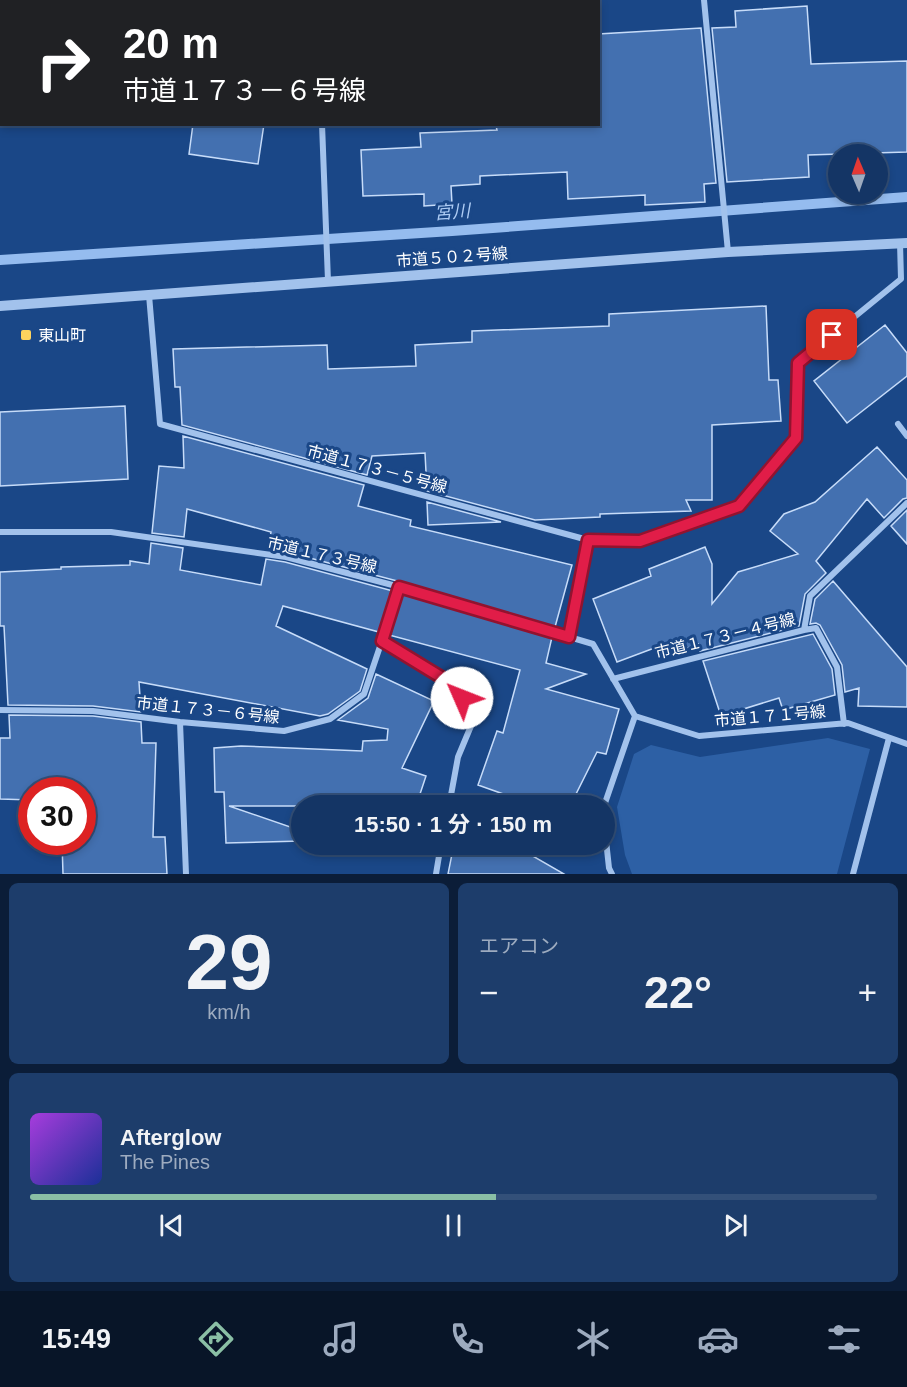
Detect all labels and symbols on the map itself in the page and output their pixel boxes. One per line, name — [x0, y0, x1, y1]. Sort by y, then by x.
north arrow — [828, 144, 888, 204]
water label: 宮川 — [433, 201, 473, 223]
street label: 市道５０２号線 — [396, 245, 508, 269]
pin — [806, 309, 857, 360]
place label: 東山町 — [38, 327, 86, 344]
marker: 東山町 — [19, 328, 33, 342]
street label: 市道１７３－５号線 — [305, 442, 449, 496]
street label: 市道１７３号線 — [266, 534, 378, 576]
street label: 市道１７３－４号線 — [653, 610, 797, 662]
position arrow — [430, 666, 494, 730]
street label: 市道１７３－６号線 — [135, 694, 281, 726]
street label: 市道１７１号線 — [713, 703, 827, 729]
speed limit sign: 30 — [18, 777, 96, 855]

